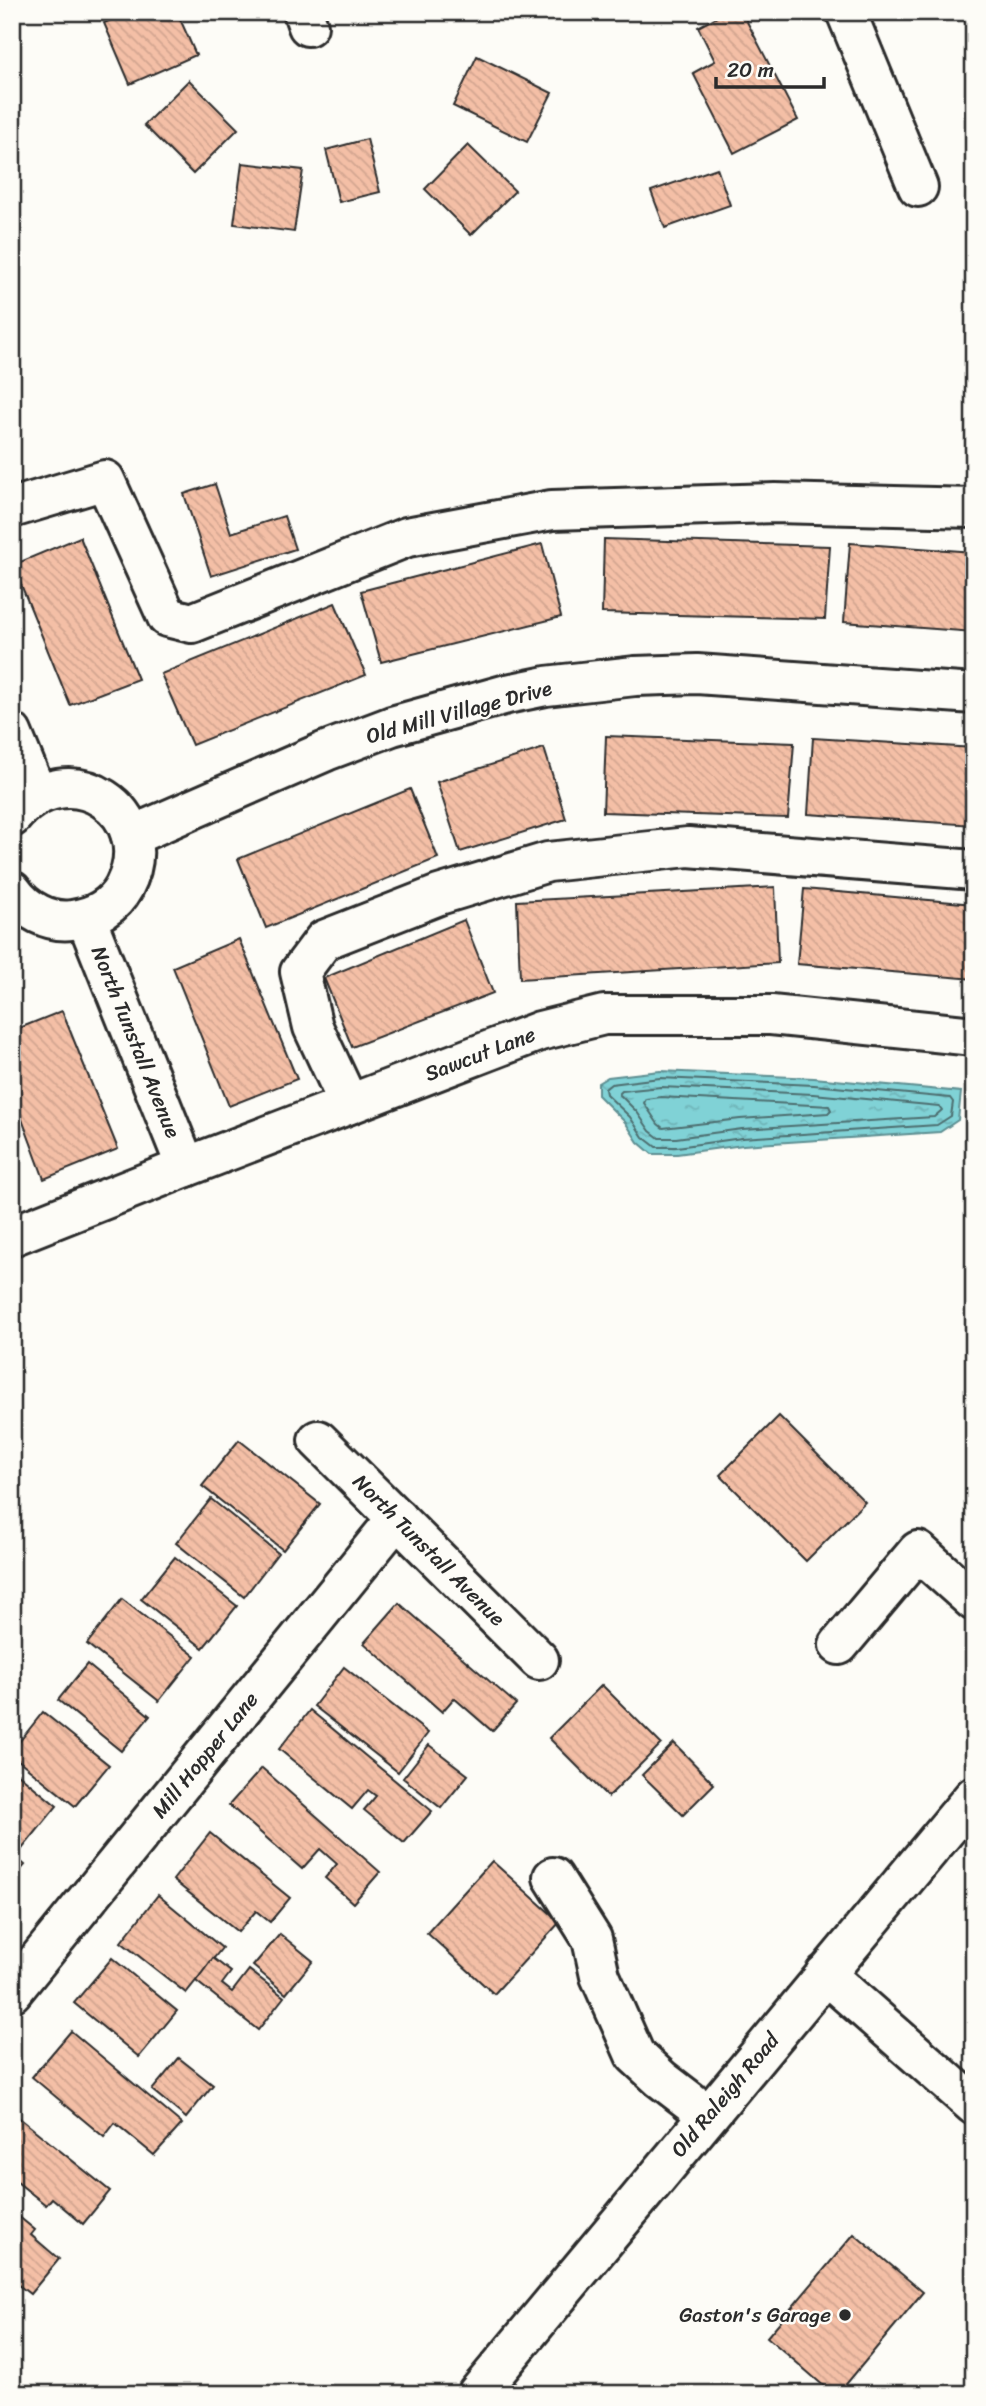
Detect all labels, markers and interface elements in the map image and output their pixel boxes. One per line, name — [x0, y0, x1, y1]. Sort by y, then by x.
scale bar — [716, 46, 825, 90]
text: 20 m — [727, 51, 774, 89]
street label: Old Mill Village Drive — [362, 669, 556, 755]
street label: North Tunstall Avenue — [80, 940, 192, 1144]
street label: Sawcut Lane — [419, 1015, 541, 1093]
street label: North Tunstall Avenue — [343, 1464, 515, 1636]
street label: Mill Hopper Lane — [142, 1683, 269, 1827]
street label: Old Raleigh Road — [661, 2022, 790, 2166]
place label: Gaston's Garage — [679, 2296, 831, 2334]
marker: Gaston's Garage — [837, 2307, 853, 2323]

